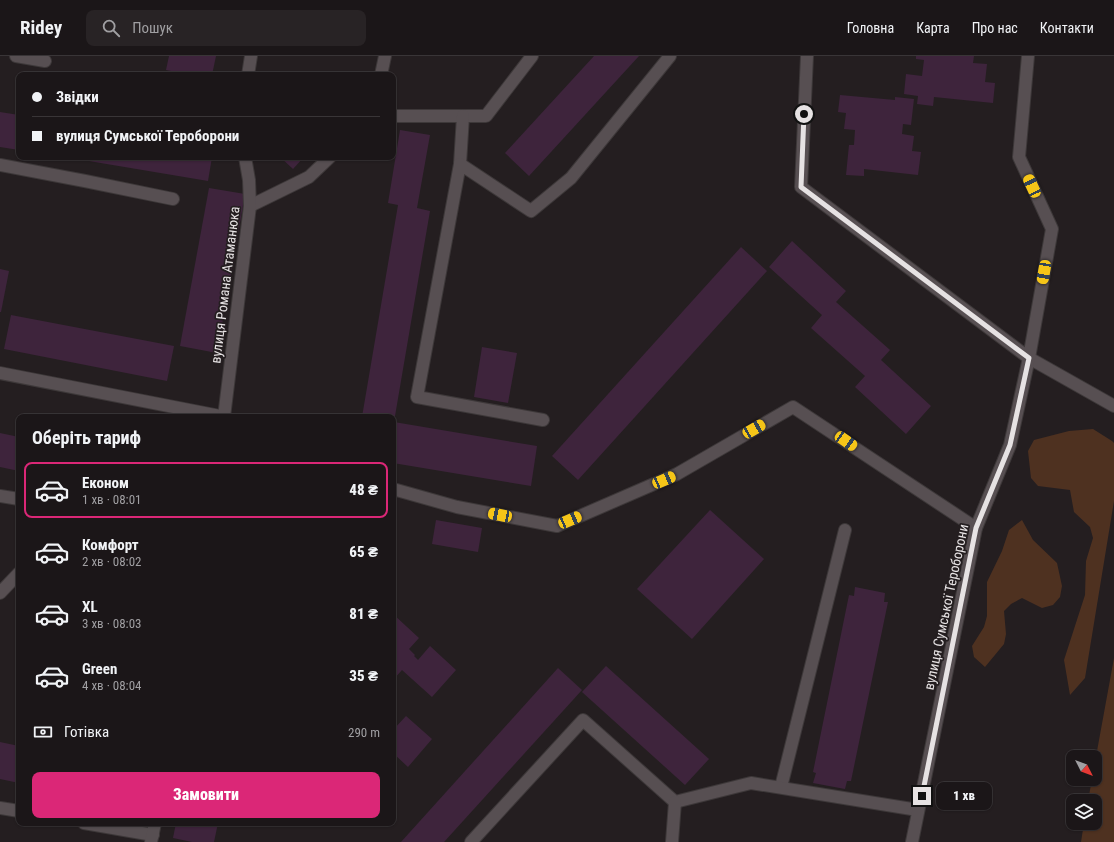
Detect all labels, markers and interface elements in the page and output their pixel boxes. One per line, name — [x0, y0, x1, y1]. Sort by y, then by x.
search box — [86, 10, 366, 46]
text: Ridey — [20, 16, 62, 39]
icon: search — [100, 17, 122, 39]
text: Пошук — [132, 19, 173, 37]
text: Головна — [847, 20, 894, 36]
text: Карта — [916, 20, 950, 36]
text: Про нас — [972, 20, 1018, 36]
text: Контакти — [1040, 20, 1094, 36]
text: Звідки — [56, 88, 99, 106]
route start — [795, 105, 813, 123]
text: вулиця Сумської Тероборони — [56, 127, 239, 145]
car — [1021, 173, 1043, 199]
street label: вулиця Романа Атаманюка — [207, 206, 243, 364]
car — [1036, 259, 1052, 285]
car — [741, 418, 767, 440]
text: Оберіть тариф — [32, 427, 141, 448]
car — [833, 429, 859, 453]
car — [651, 470, 677, 490]
icon: car — [34, 472, 70, 508]
text: Економ — [82, 474, 129, 492]
text: 48 ₴ — [349, 481, 378, 499]
text: 1 хв · 08:01 — [82, 492, 142, 507]
car — [487, 507, 513, 523]
car — [557, 510, 583, 530]
street label: вулиця Сумської Тероборони — [921, 523, 971, 691]
icon: car — [34, 534, 70, 570]
text: Комфорт — [82, 536, 139, 554]
text: 65 ₴ — [349, 543, 378, 561]
text: 2 хв · 08:02 — [82, 554, 142, 569]
icon: car — [34, 596, 70, 632]
text: XL — [82, 598, 98, 616]
text: 81 ₴ — [349, 605, 378, 623]
text: 3 хв · 08:03 — [82, 616, 142, 631]
icon: car — [34, 658, 70, 694]
text: Green — [82, 660, 117, 678]
text: 35 ₴ — [349, 667, 378, 685]
text: 4 хв · 08:04 — [82, 678, 142, 693]
icon: cash — [32, 721, 54, 743]
text: Готівка — [64, 723, 109, 741]
text: 290 m — [348, 725, 380, 740]
north arrow — [1066, 750, 1102, 786]
map controls — [1066, 750, 1102, 830]
button: Замовити — [32, 772, 380, 818]
callout: 1 хв — [936, 782, 992, 810]
route end — [913, 787, 931, 805]
text: 1 хв — [953, 788, 975, 803]
button: layers — [1066, 794, 1102, 830]

